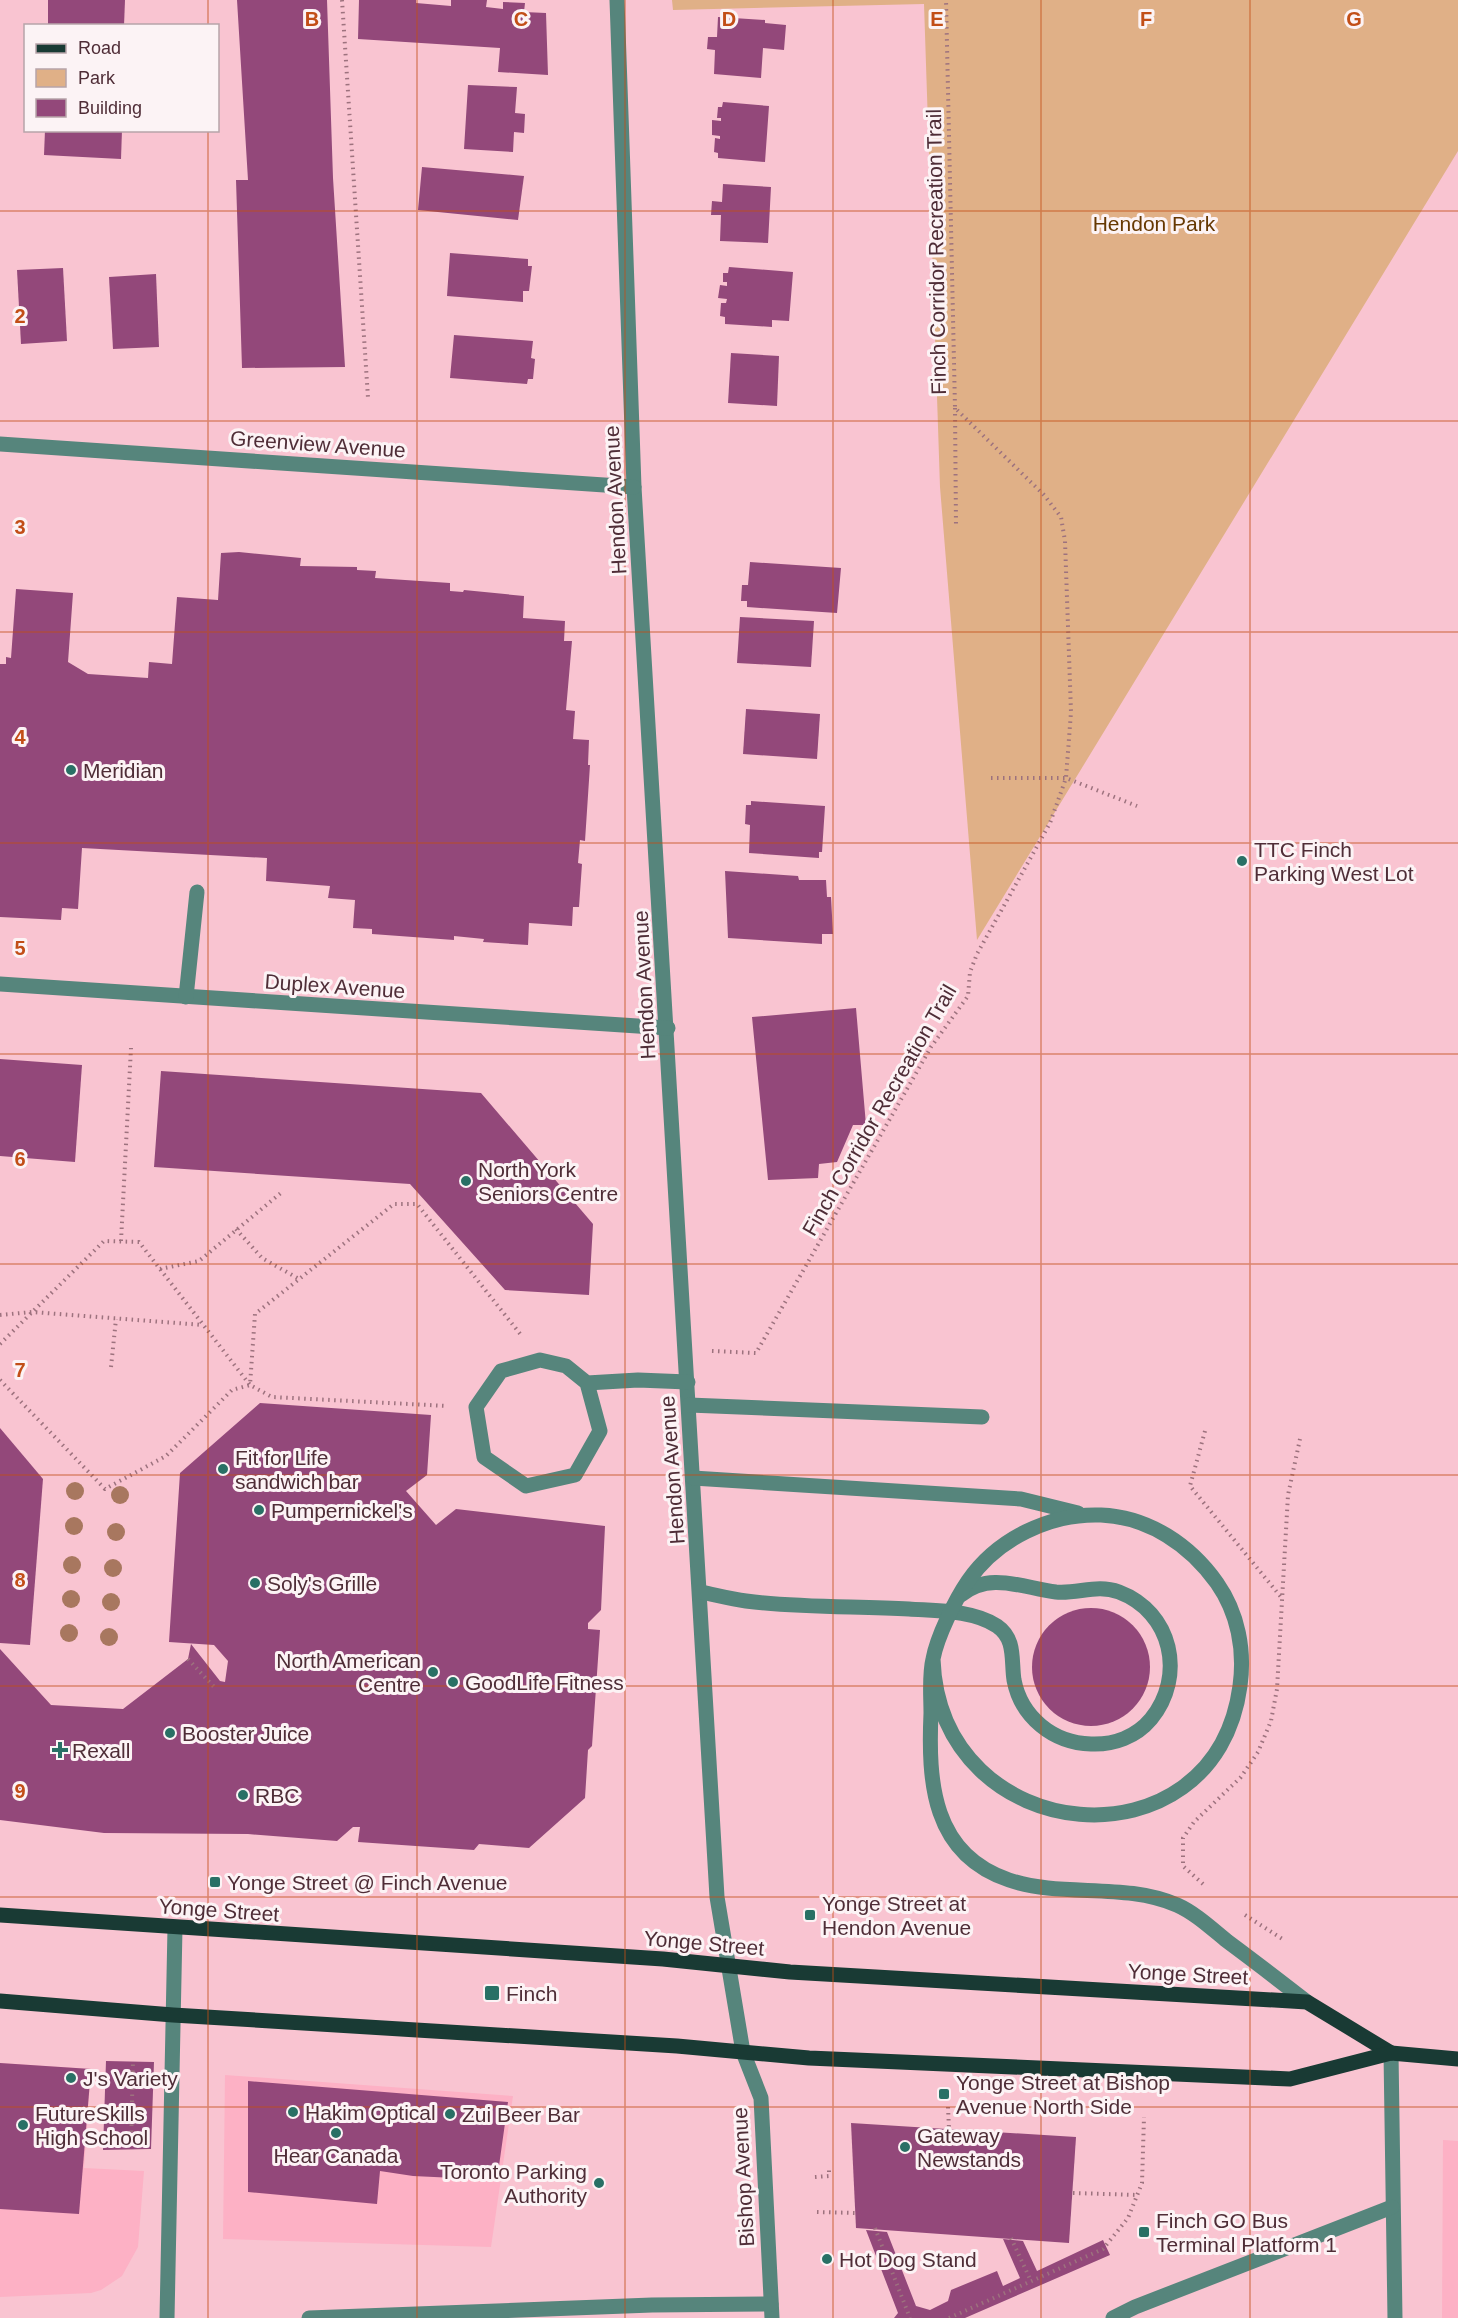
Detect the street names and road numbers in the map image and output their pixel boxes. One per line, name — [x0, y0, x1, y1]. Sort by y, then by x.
street label: Finch Corridor Recreation Trail — [922, 109, 950, 395]
street label: Hendon Avenue — [600, 425, 630, 575]
street label: Greenview Avenue — [229, 426, 407, 462]
street label: Hendon Avenue — [629, 910, 659, 1060]
street label: Duplex Avenue — [264, 970, 406, 1002]
street label: Finch Corridor Recreation Trail — [798, 980, 960, 1240]
street label: Hendon Avenue — [655, 1395, 689, 1545]
street label: Yonge Street — [158, 1894, 280, 1926]
street label: Yonge Street — [643, 1926, 765, 1960]
street label: Yonge Street — [1127, 1959, 1249, 1989]
street label: Bishop Avenue — [728, 2107, 758, 2247]

